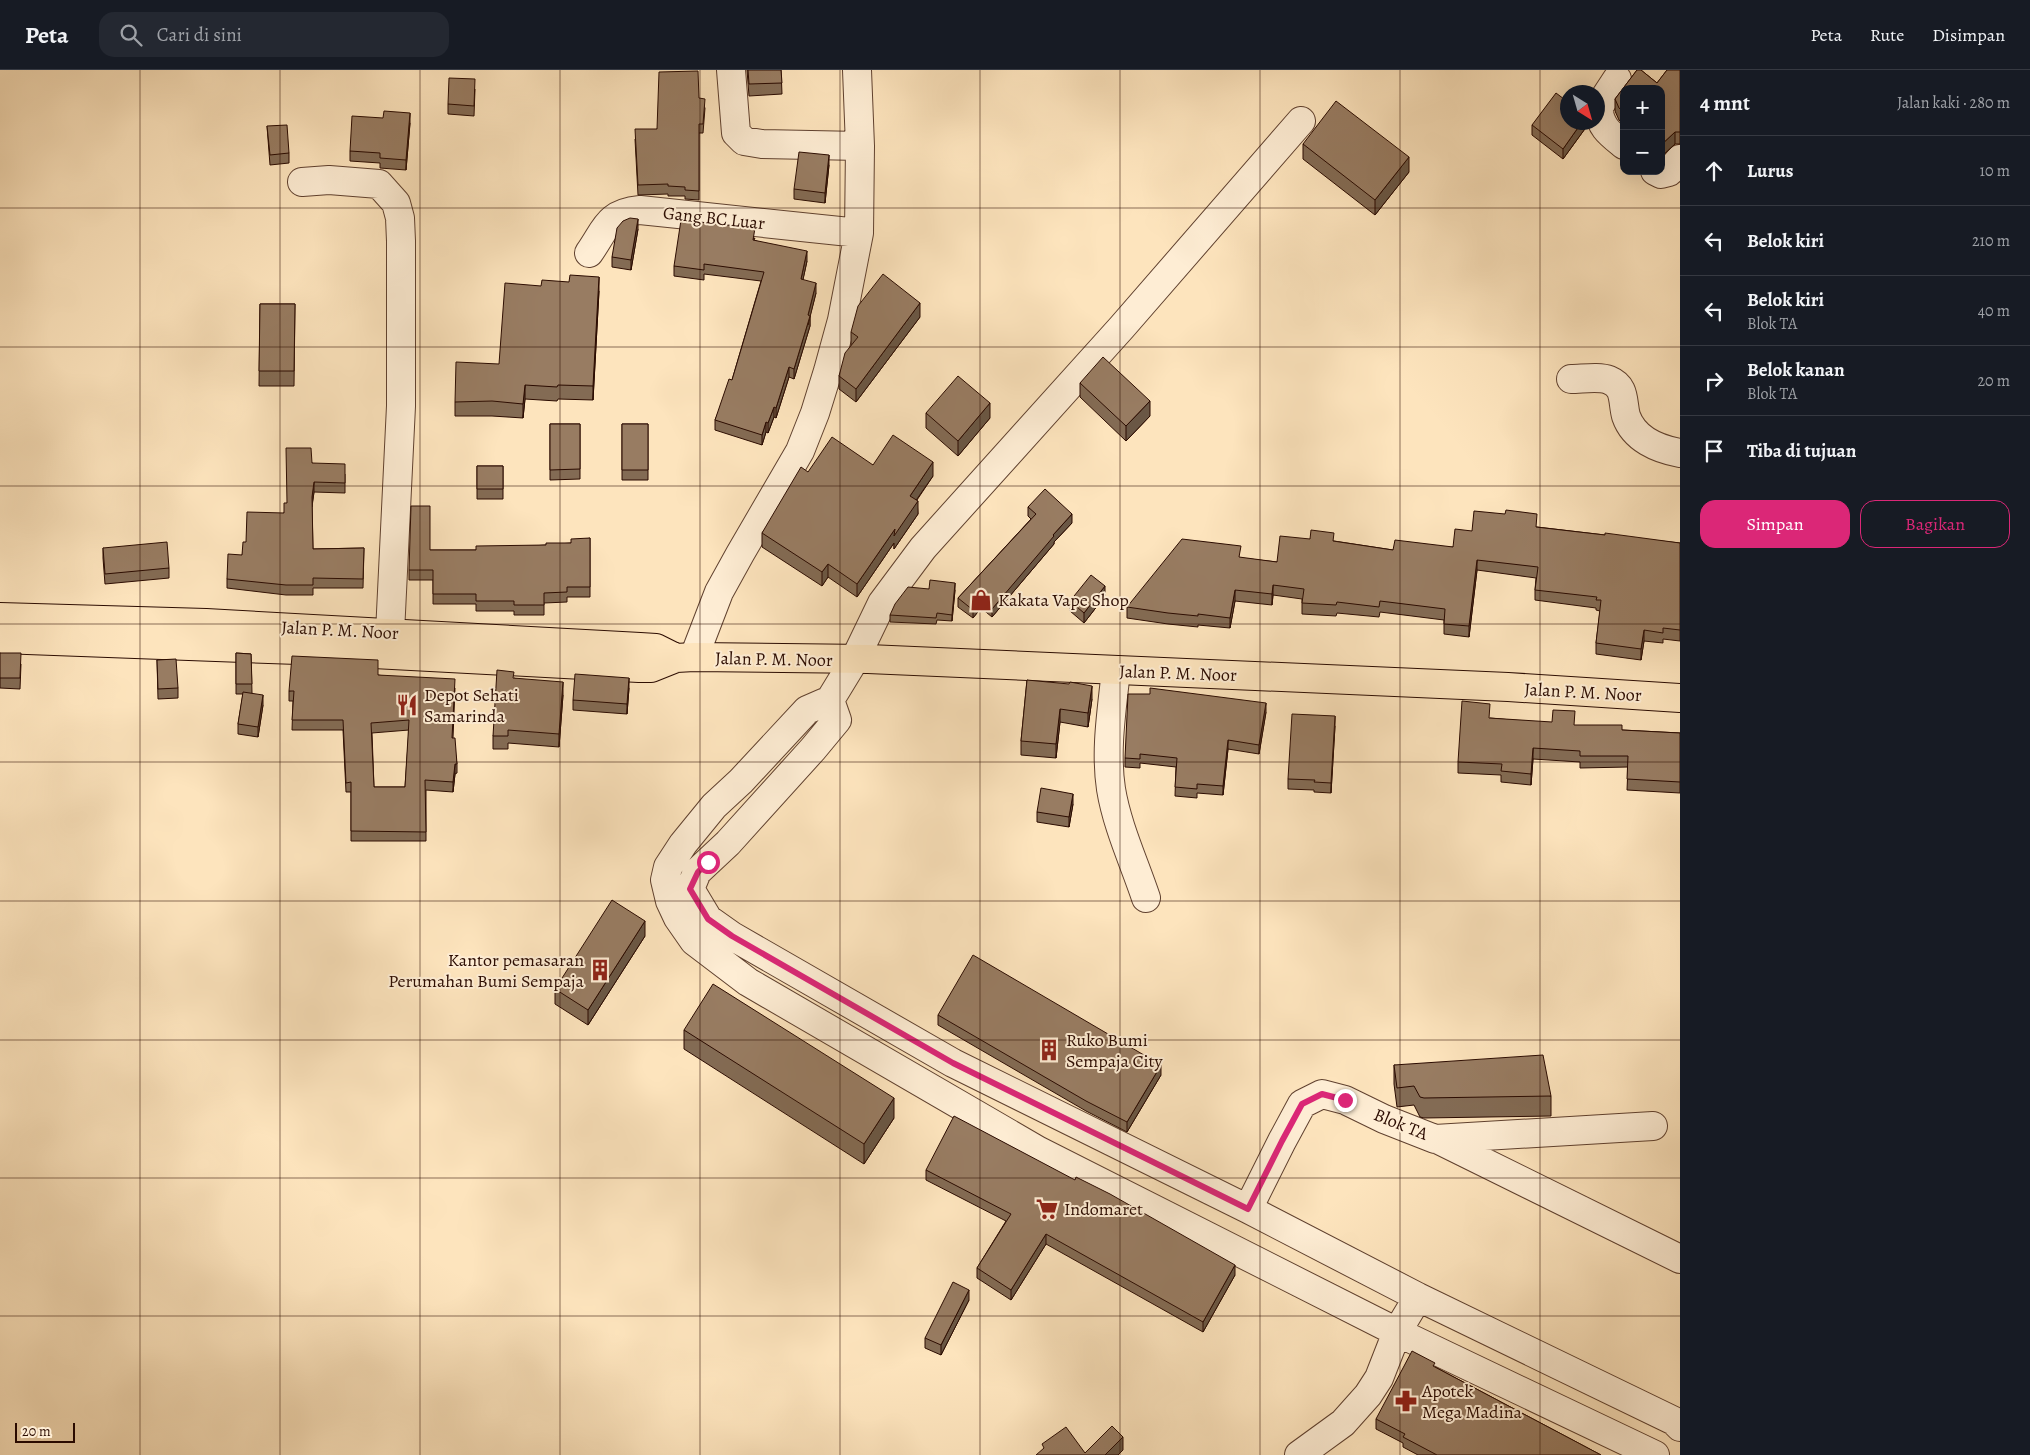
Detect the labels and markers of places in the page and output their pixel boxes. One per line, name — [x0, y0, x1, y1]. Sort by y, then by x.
shop icon: Kakata Vape Shop — [968, 587, 994, 613]
place label: Kakata Vape Shop — [998, 588, 1129, 612]
place label: Depot Sehati Samarinda — [424, 683, 519, 728]
restaurant icon: Depot Sehati Samarinda — [394, 692, 420, 718]
place label: Kantor pemasaran Perumahan Bumi Sempaja — [388, 948, 585, 993]
building icon: Kantor pemasaran Perumahan Bumi Sempaja — [587, 957, 613, 983]
place label: Ruko Bumi Sempaja City — [1066, 1028, 1163, 1073]
building icon: Ruko Bumi Sempaja City — [1036, 1037, 1062, 1063]
supermarket icon: Indomaret — [1034, 1196, 1060, 1222]
place label: Indomaret — [1064, 1197, 1143, 1221]
place label: Apotek Mega Madina — [1421, 1379, 1523, 1424]
pharmacy icon: Apotek Mega Madina — [1393, 1388, 1419, 1414]

